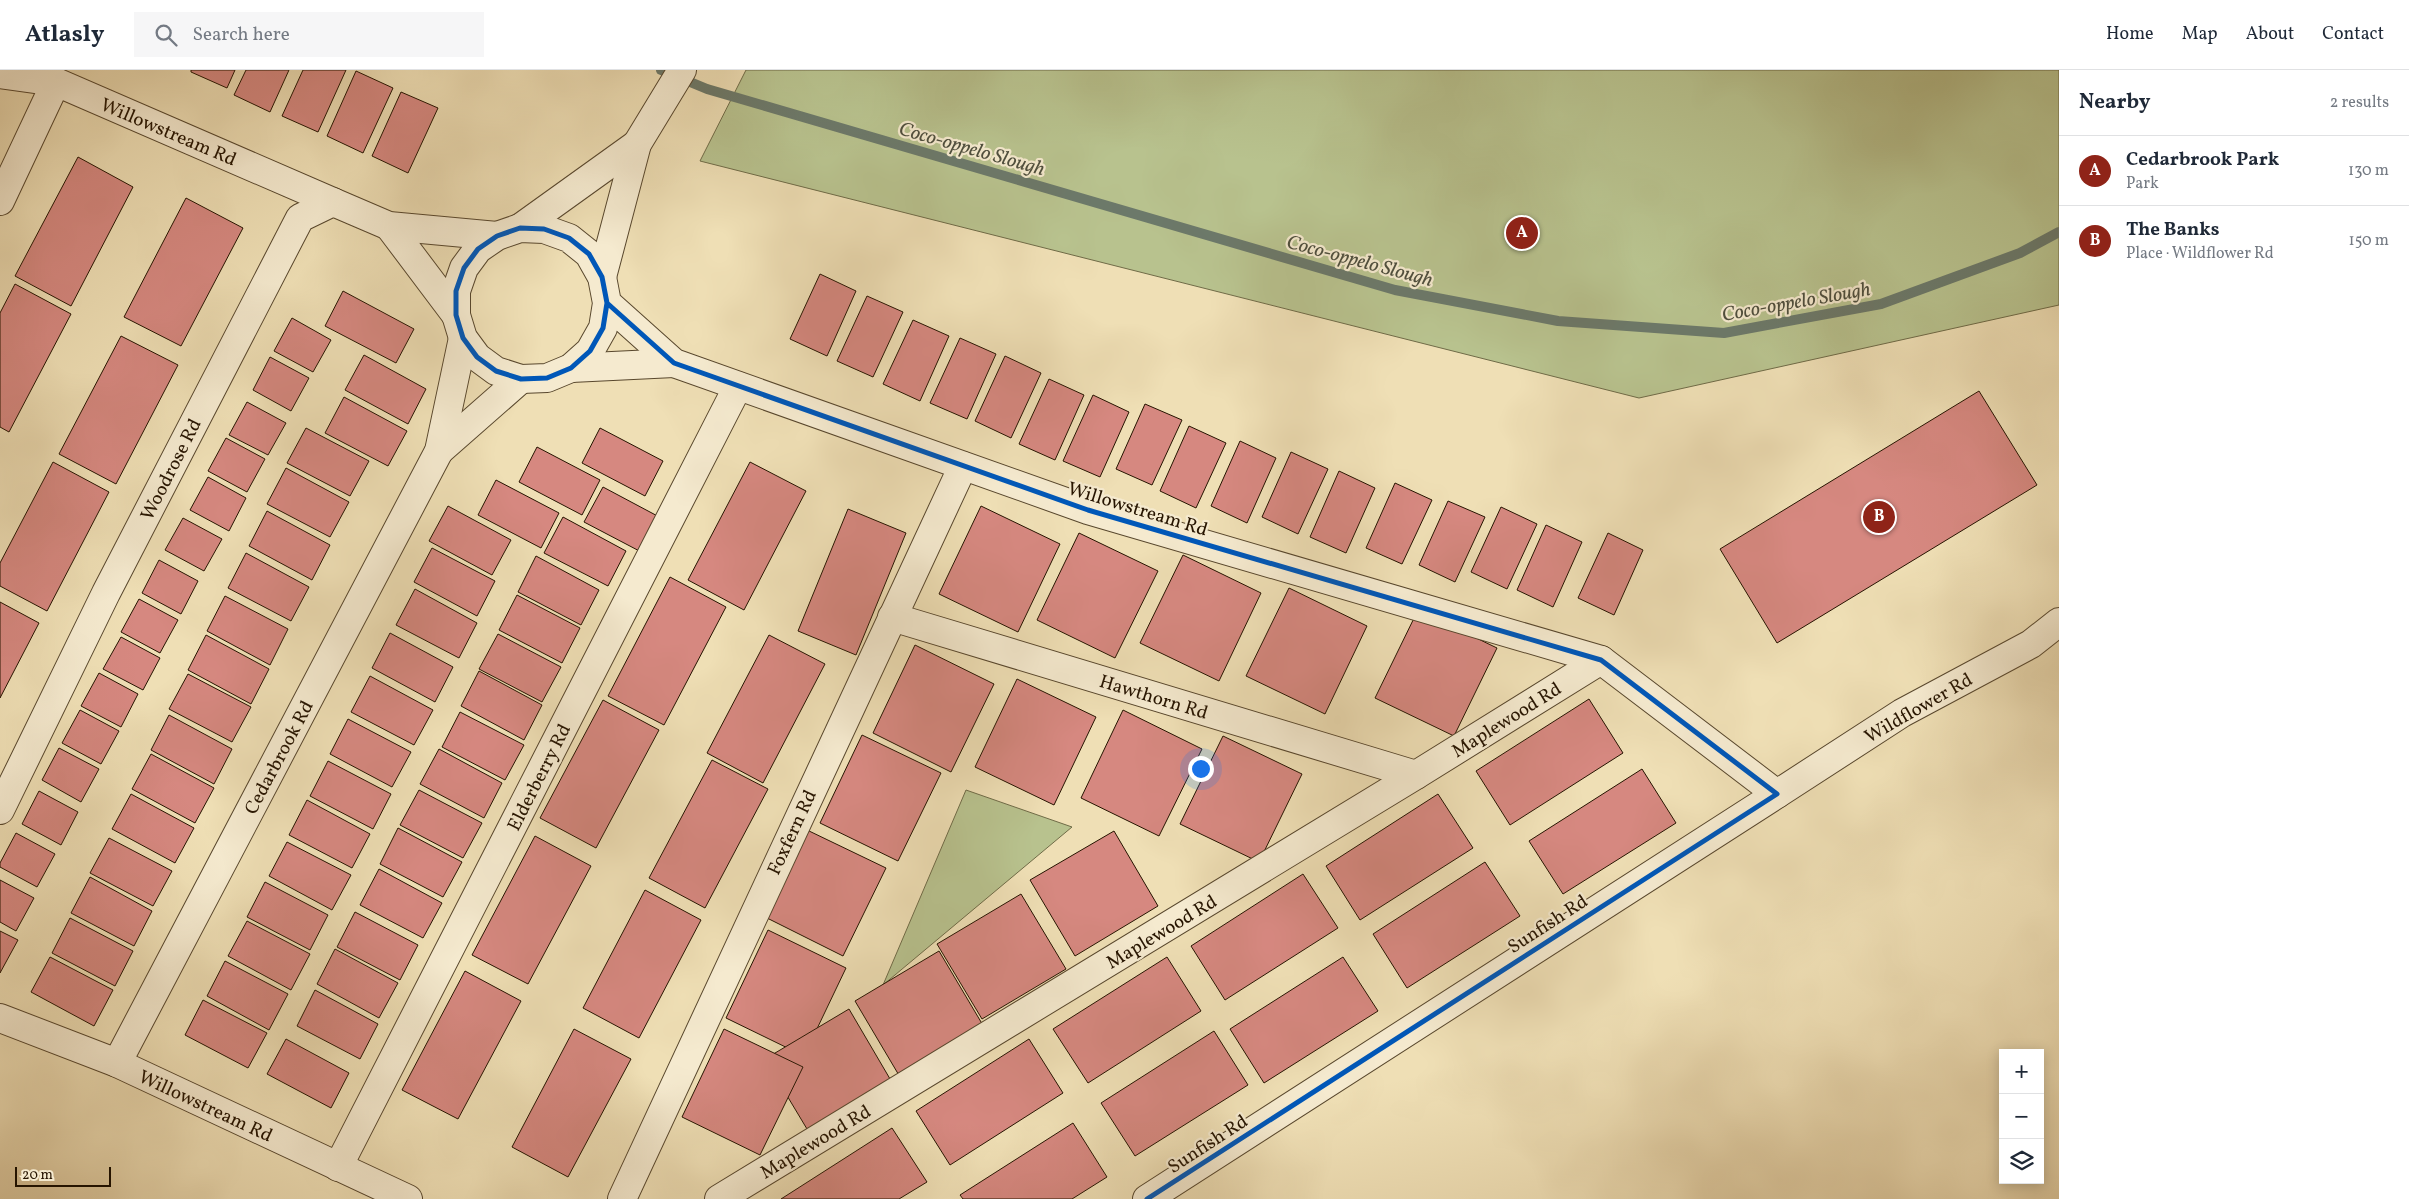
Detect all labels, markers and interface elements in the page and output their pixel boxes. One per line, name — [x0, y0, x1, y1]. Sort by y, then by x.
search box — [134, 12, 484, 57]
text: Atlasly — [25, 18, 104, 52]
icon: search — [152, 21, 180, 49]
text: Search here — [192, 22, 290, 48]
text: Home — [2106, 22, 2154, 47]
text: Map — [2182, 22, 2218, 47]
text: About — [2246, 22, 2294, 47]
text: Contact — [2322, 22, 2384, 47]
text: Nearby — [2079, 88, 2150, 117]
street label: Willowstream Rd — [96, 92, 240, 173]
text: 2 results — [2330, 92, 2389, 114]
water label: Coco-oppelo Slough — [895, 116, 1048, 184]
text: Cedarbrook Park — [2126, 147, 2279, 173]
text: A — [2089, 160, 2101, 182]
text: 130 m — [2348, 160, 2389, 182]
text: Park — [2126, 173, 2159, 195]
pin: A — [1506, 214, 1538, 252]
text: The Banks — [2126, 217, 2220, 243]
water label: Coco-oppelo Slough — [1283, 229, 1436, 295]
text: B — [2090, 230, 2100, 252]
text: 150 m — [2348, 230, 2389, 252]
text: Place · Wildflower Rd — [2126, 243, 2274, 265]
water label: Coco-oppelo Slough — [1720, 276, 1873, 330]
street label: Woodrose Rd — [135, 415, 209, 525]
street label: Willowstream Rd — [1064, 476, 1211, 544]
pin: B — [1863, 498, 1895, 536]
street label: Wildflower Rd — [1860, 667, 1978, 750]
street label: Hawthorn Rd — [1096, 669, 1211, 727]
street label: Maplewood Rd — [1447, 677, 1567, 765]
street label: Cedarbrook Rd — [239, 696, 321, 819]
street label: Elderberry Rd — [502, 720, 578, 836]
your location — [1188, 756, 1214, 782]
street label: Foxfern Rd — [762, 786, 824, 880]
street label: Maplewood Rd — [1102, 889, 1222, 976]
street label: Sunfish Rd — [1503, 889, 1593, 960]
map controls — [1999, 1049, 2044, 1184]
button: + — [1999, 1049, 2044, 1094]
street label: Willowstream Rd — [134, 1064, 277, 1149]
button: − — [1999, 1094, 2044, 1139]
street label: Maplewood Rd — [756, 1099, 876, 1186]
street label: Sunfish Rd — [1163, 1109, 1253, 1180]
button: layers — [1999, 1139, 2044, 1184]
scale bar — [15, 1164, 111, 1187]
text: 20 m — [22, 1166, 53, 1185]

